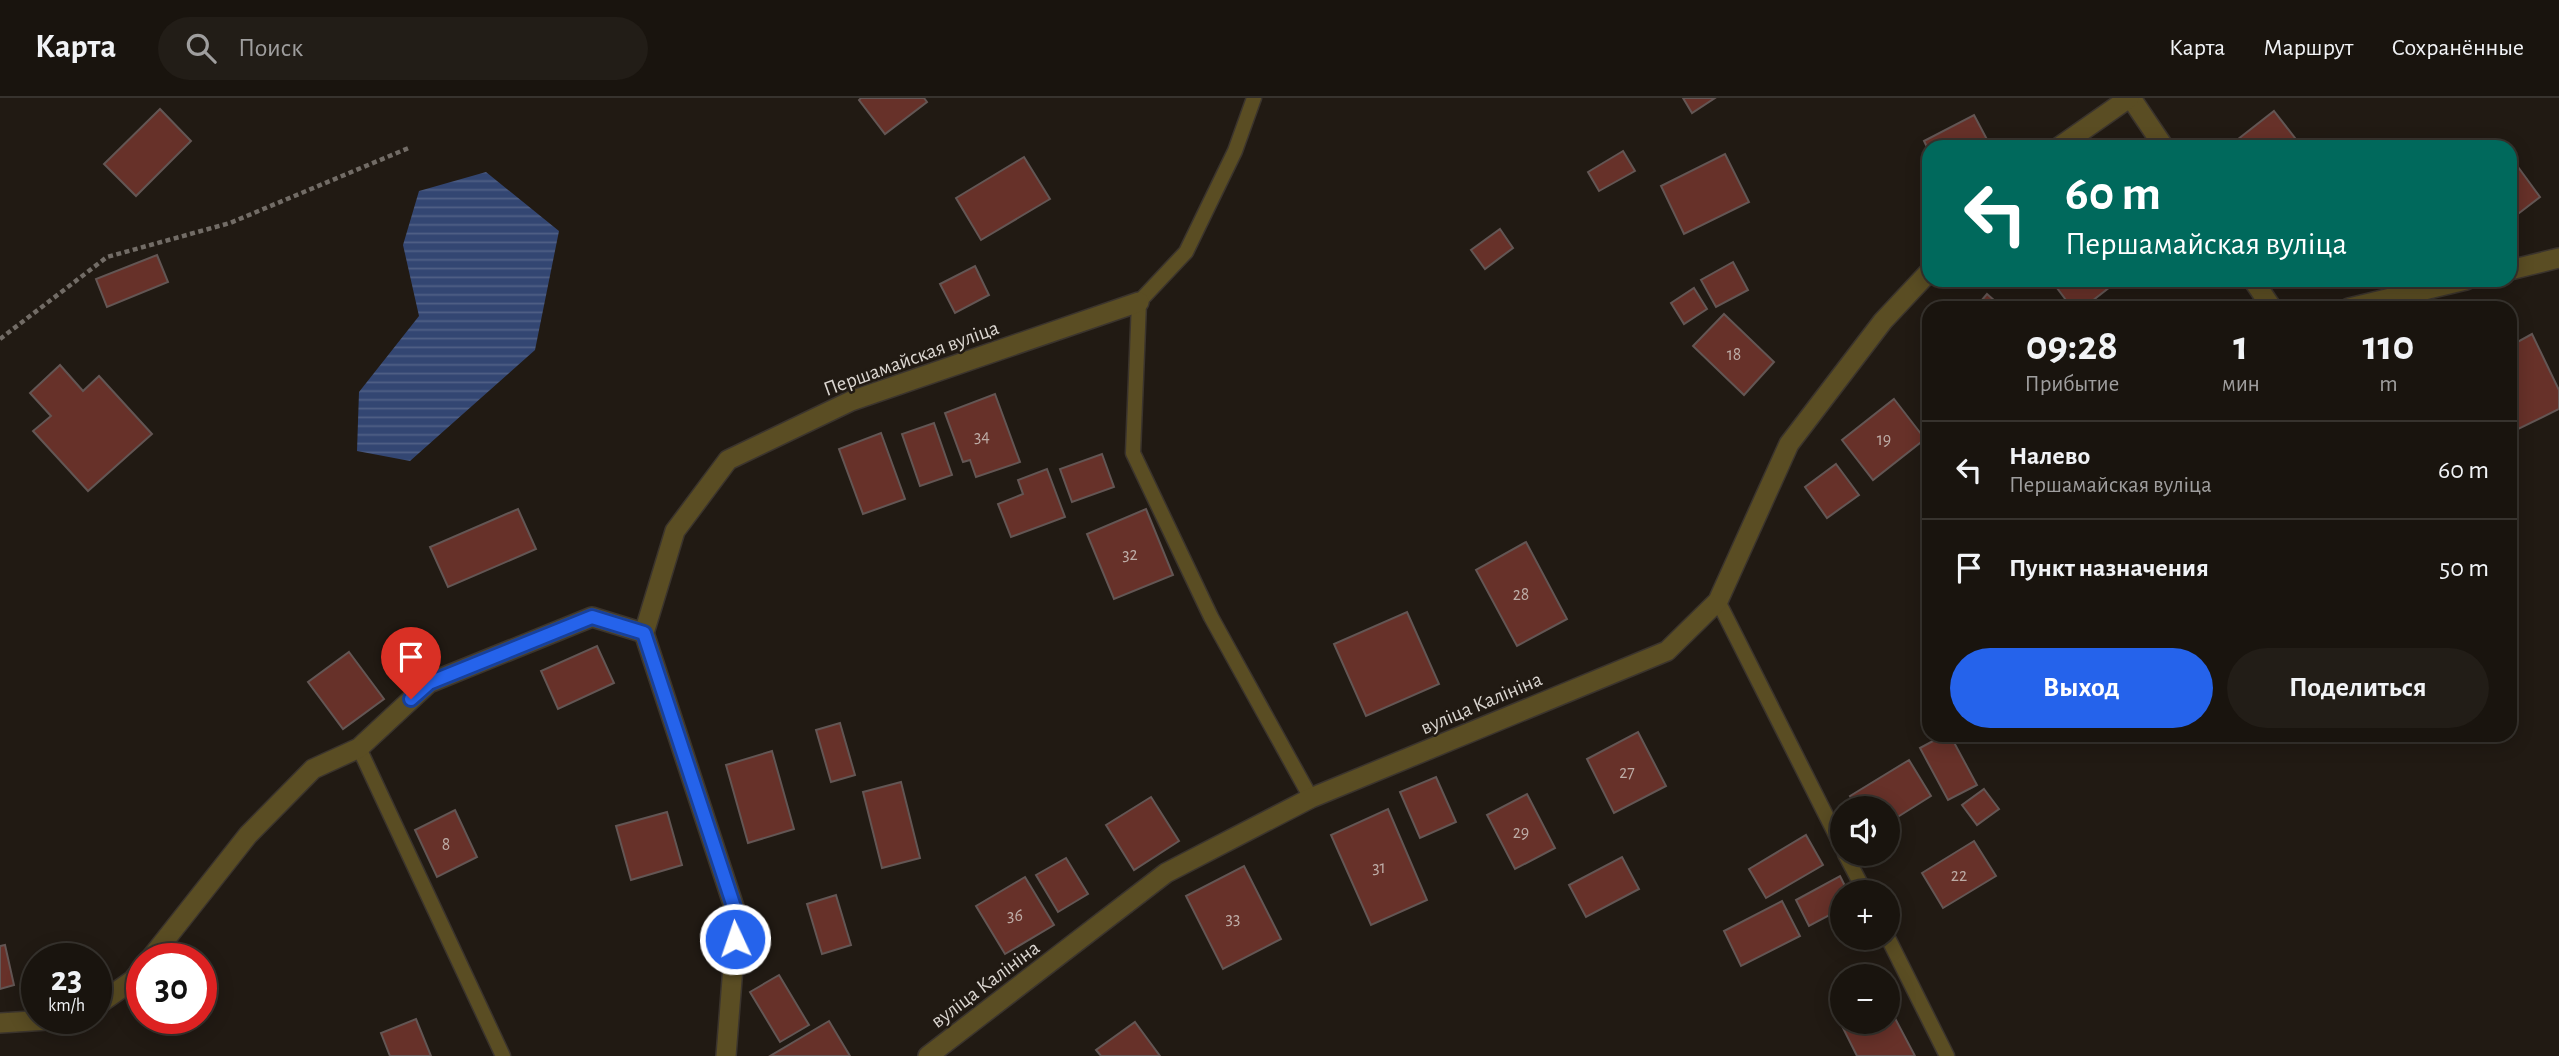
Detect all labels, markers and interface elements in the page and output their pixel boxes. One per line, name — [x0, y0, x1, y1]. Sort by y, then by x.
search box — [158, 17, 648, 80]
icon: search — [182, 29, 220, 67]
text: Карта — [35, 31, 116, 64]
text: Поиск — [238, 35, 303, 61]
text: Карта — [2169, 36, 2225, 60]
text: Маршрут — [2263, 36, 2353, 60]
text: Сохранённые — [2391, 36, 2524, 60]
icon: left — [1950, 168, 2041, 259]
text: 60 m — [2065, 170, 2161, 219]
text: Першамайская вуліца — [2065, 228, 2347, 260]
street label: Першамайская вуліца — [821, 317, 1002, 400]
text: 09:28 — [2026, 325, 2118, 367]
text: 1 — [2233, 325, 2248, 367]
text: 110 — [2362, 325, 2415, 367]
house number: 18 — [1727, 346, 1741, 364]
text: Прибытие — [2024, 373, 2119, 396]
text: мин — [2222, 373, 2260, 396]
text: m — [2379, 373, 2398, 396]
house number: 34 — [974, 428, 990, 446]
house number: 19 — [1877, 431, 1891, 449]
text: Налево — [2009, 443, 2090, 469]
icon: left — [1950, 451, 1988, 489]
text: 60 m — [2438, 457, 2489, 483]
text: Першамайская вуліца — [2009, 474, 2212, 497]
house number: 32 — [1122, 546, 1138, 564]
icon: arrive — [1950, 549, 1988, 587]
text: Пункт назначения — [2009, 555, 2209, 581]
text: 50 m — [2439, 555, 2489, 581]
house number: 28 — [1513, 586, 1529, 604]
pin — [381, 627, 441, 699]
icon: arrive — [392, 638, 430, 676]
button: Выход — [1950, 648, 2213, 728]
button: Поделиться — [2227, 648, 2489, 728]
street label: вуліца Калініна — [1417, 668, 1545, 739]
house number: 27 — [1619, 764, 1635, 782]
map controls — [1830, 796, 1900, 1034]
button: sound — [1830, 796, 1900, 866]
house number: 29 — [1513, 824, 1529, 842]
house number: 8 — [442, 836, 450, 854]
house number: 31 — [1372, 859, 1386, 877]
house number: 22 — [1951, 867, 1967, 885]
button: + — [1830, 880, 1900, 950]
position arrow — [698, 902, 772, 976]
house number: 36 — [1007, 907, 1023, 925]
house number: 33 — [1226, 910, 1240, 928]
street label: вуліца Калініна — [927, 937, 1044, 1032]
speed limit sign: 30 — [126, 943, 217, 1034]
text: 23 — [51, 962, 82, 997]
button: − — [1830, 964, 1900, 1034]
text: km/h — [48, 997, 85, 1015]

